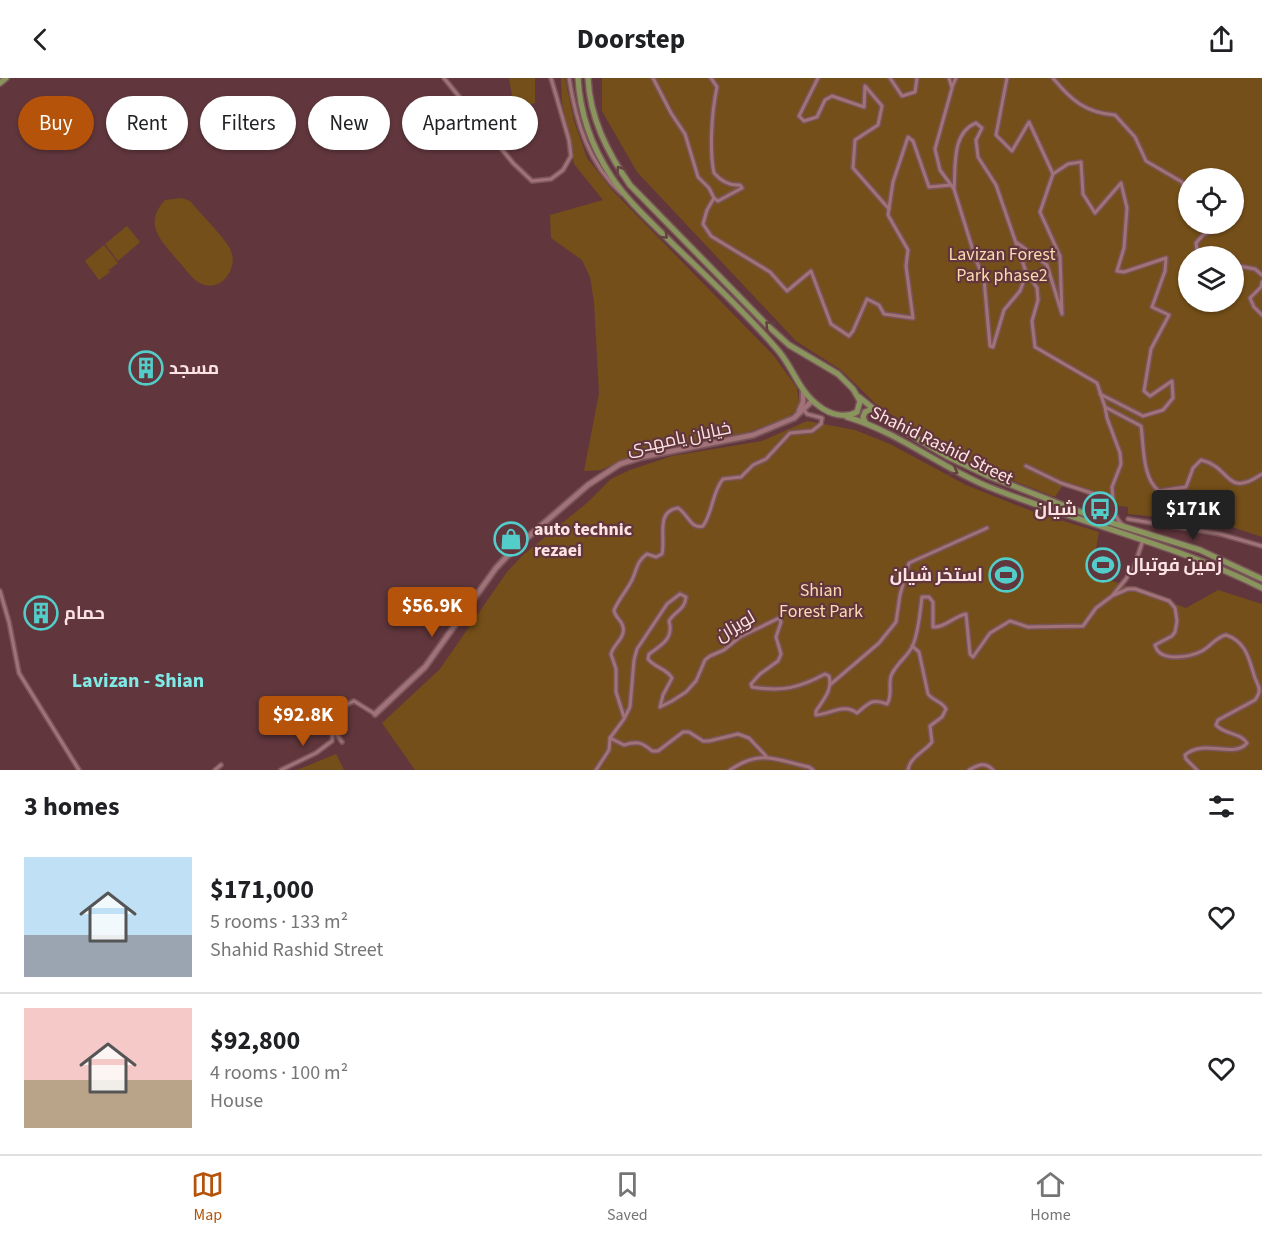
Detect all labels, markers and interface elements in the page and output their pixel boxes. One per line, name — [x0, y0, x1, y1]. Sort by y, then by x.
text: Doorstep — [577, 20, 685, 59]
icon: back — [24, 23, 57, 56]
icon: share — [1205, 23, 1238, 56]
chip: Buy — [18, 96, 94, 150]
chip: Rent — [106, 96, 188, 150]
chip: Filters — [200, 96, 296, 150]
chip: New — [308, 96, 390, 150]
chip: Apartment — [402, 96, 538, 150]
one-way arrow — [616, 165, 627, 176]
map controls — [1178, 168, 1244, 312]
button: locate — [1178, 168, 1244, 234]
one-way arrow — [658, 228, 668, 239]
park label: Lavizan Forest Park phase2 — [948, 242, 1056, 288]
button: layers — [1178, 246, 1244, 312]
one-way arrow — [765, 322, 776, 333]
building icon: مسجد — [128, 350, 164, 386]
place label: مسجد — [169, 356, 219, 381]
street label: Shahid Rashid Street — [866, 400, 1017, 491]
street label: خیابان یامهدی — [625, 415, 733, 462]
one-way arrow — [947, 463, 958, 475]
pin: $171K — [1151, 490, 1235, 541]
bus stop icon: شیان — [1082, 491, 1118, 527]
text: $171K — [1166, 495, 1220, 523]
place label: شیان — [1034, 497, 1077, 522]
place label: auto technic rezaei — [534, 517, 633, 563]
shop icon: auto technic rezaei — [493, 521, 529, 557]
sports icon: زمین فوتبال — [1085, 547, 1121, 583]
place label: زمین فوتبال — [1126, 553, 1222, 578]
sports icon: استخر شیان — [988, 557, 1024, 593]
place label: استخر شیان — [890, 563, 983, 588]
park label: Shian Forest Park — [779, 578, 863, 624]
pin: $56.9K — [383, 587, 481, 638]
text: $56.9K — [402, 592, 462, 620]
building icon: حمام — [23, 595, 59, 631]
place label: حمام — [64, 601, 105, 626]
street label: لویزان — [711, 605, 760, 648]
district label: Lavizan - Shian — [72, 667, 204, 695]
pin: $92.8K — [254, 696, 352, 747]
text: $92.8K — [273, 701, 333, 729]
text: 3 homes — [24, 788, 119, 825]
icon: filters — [1205, 790, 1238, 823]
text: $171,000 — [210, 871, 314, 908]
icon: home — [72, 881, 144, 953]
icon: heart — [1205, 901, 1238, 934]
text: 5 rooms · 133 m² — [210, 908, 348, 936]
text: Shahid Rashid Street — [210, 936, 383, 964]
text: $92,800 — [210, 1022, 300, 1059]
icon: home — [72, 1032, 144, 1104]
icon: heart — [1205, 1052, 1238, 1085]
text: 4 rooms · 100 m² — [210, 1059, 348, 1087]
text: House — [210, 1087, 263, 1115]
tab: Map — [191, 1168, 224, 1226]
tab: Saved — [607, 1168, 648, 1226]
tab: Home — [1030, 1168, 1071, 1226]

